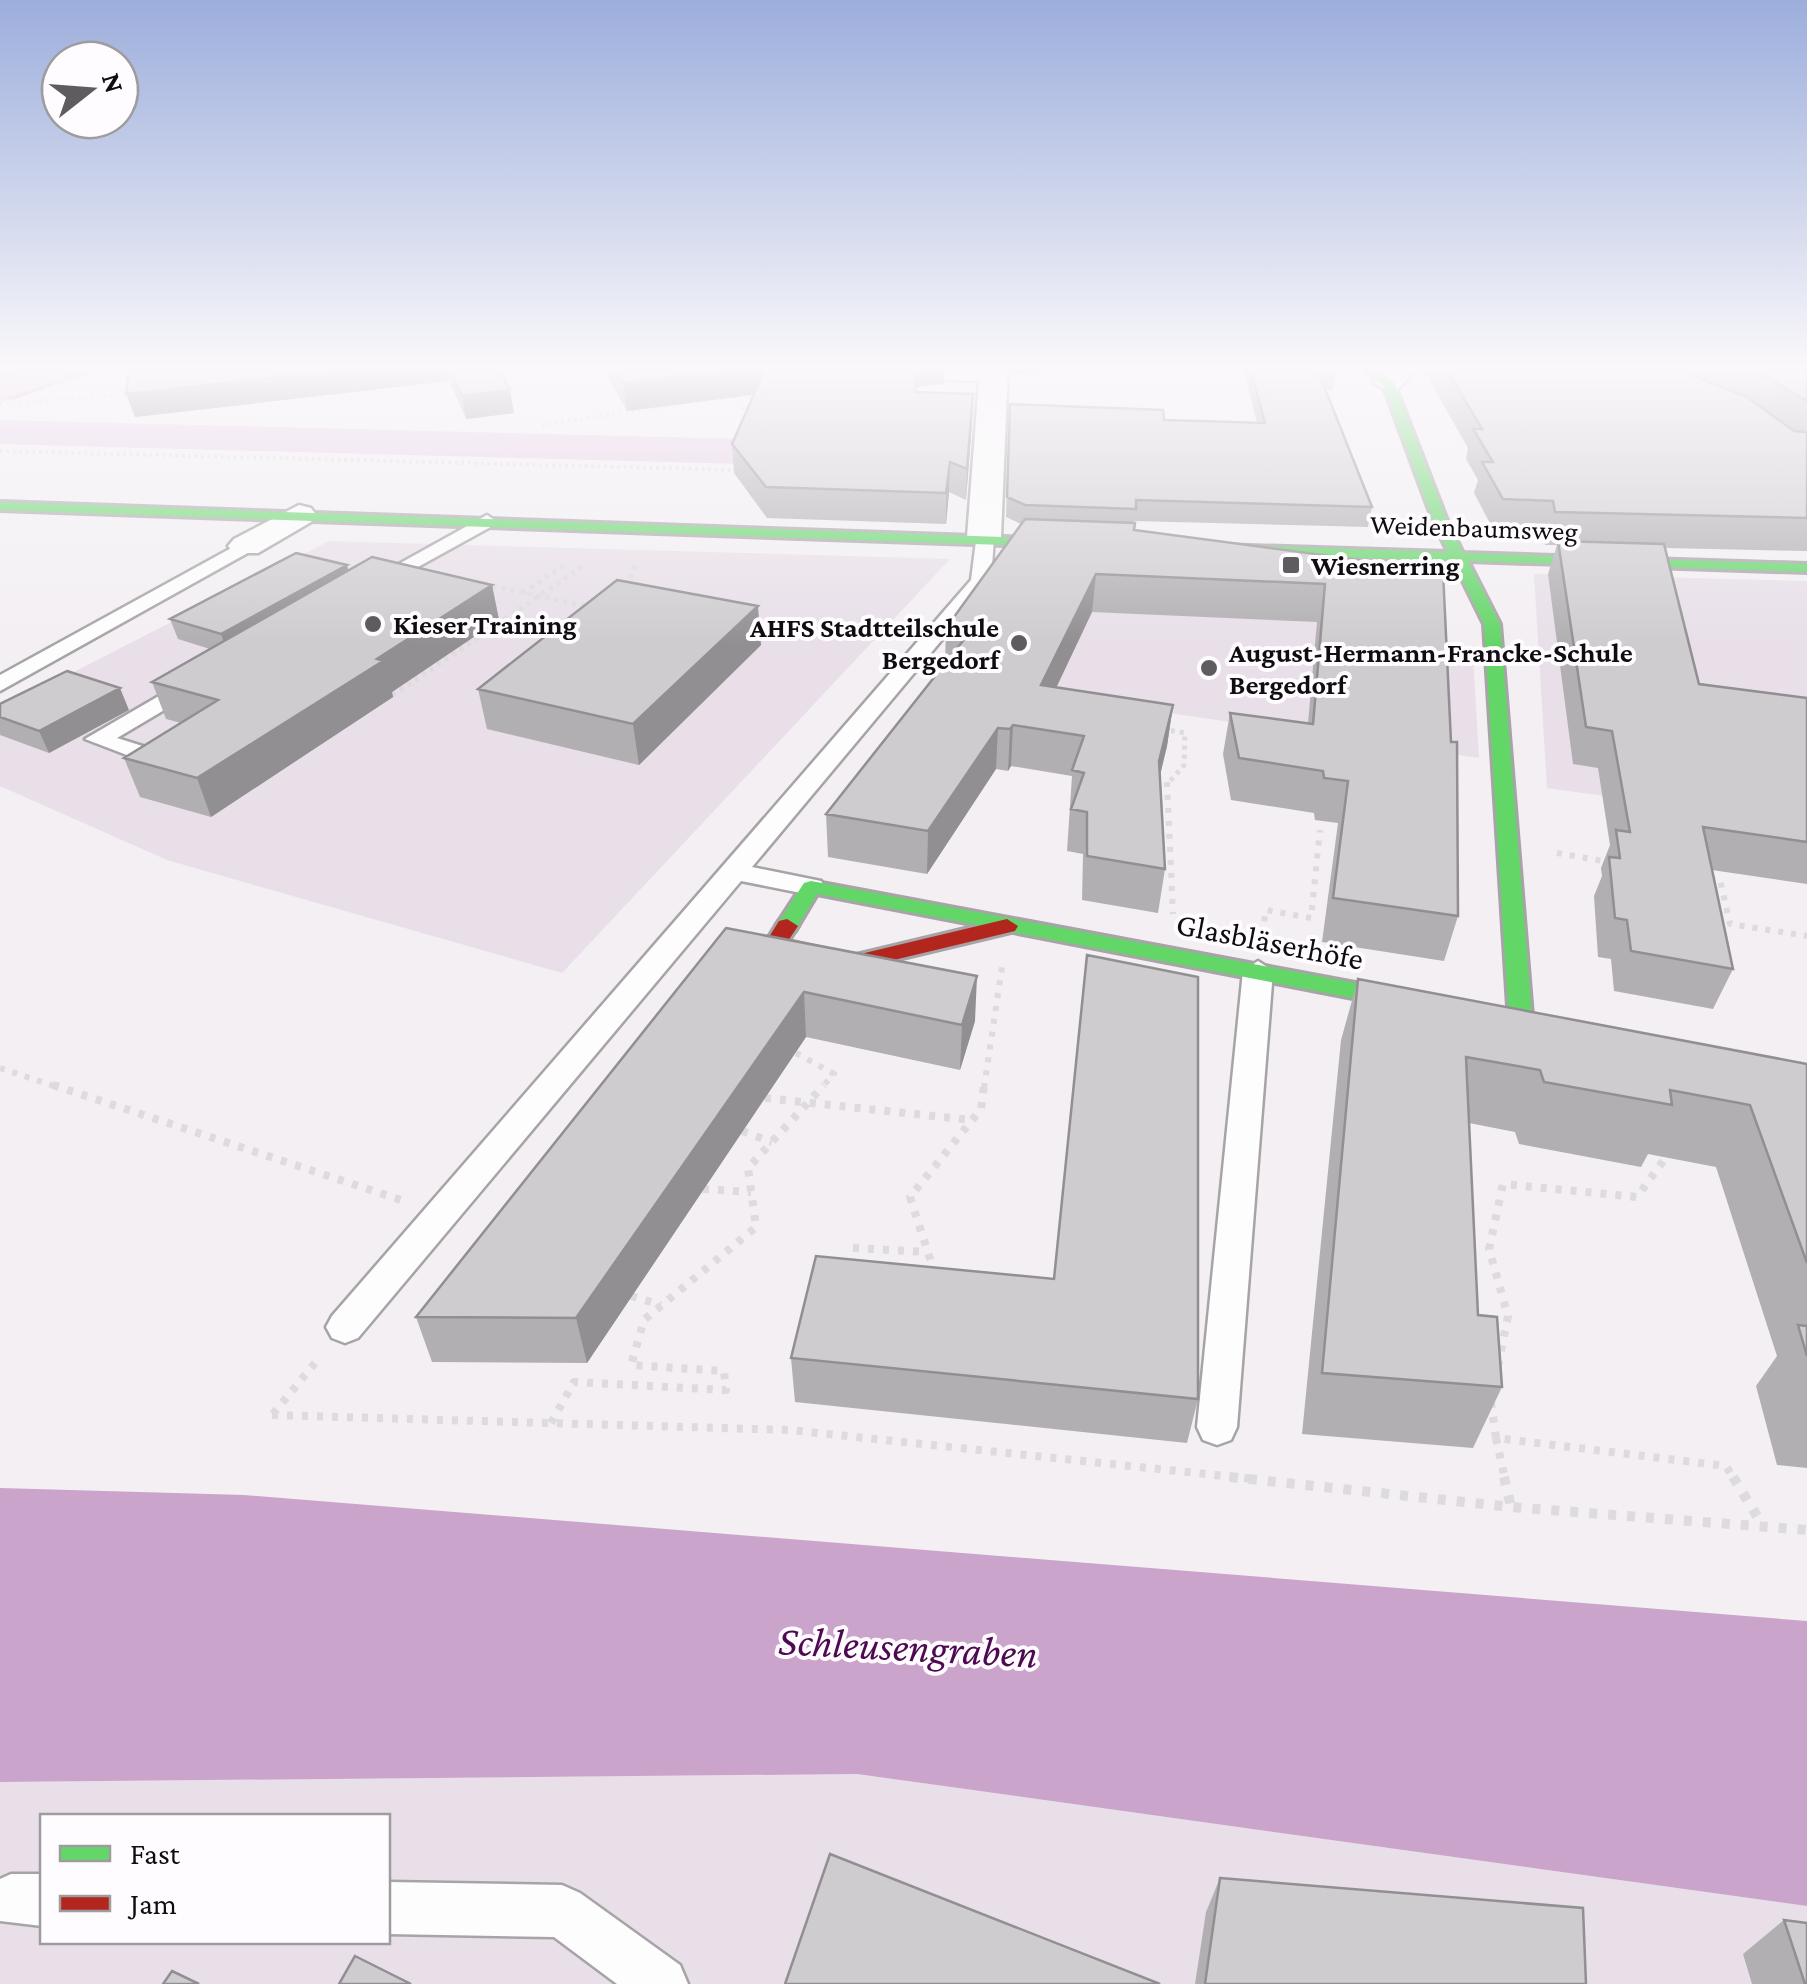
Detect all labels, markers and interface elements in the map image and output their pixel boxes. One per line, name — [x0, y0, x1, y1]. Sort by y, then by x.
north arrow — [40, 40, 140, 140]
text: N — [96, 69, 131, 96]
street label: Weidenbaumsweg — [1370, 508, 1579, 547]
place label: Wiesnerring — [1310, 550, 1460, 581]
marker: Wiesnerring — [1280, 554, 1302, 576]
place label: Kieser Training — [393, 609, 577, 640]
place label: AHFS Stadtteilschule Bergedorf — [749, 612, 1001, 675]
marker: Kieser Training — [362, 613, 384, 635]
marker: AHFS Stadtteilschule Bergedorf — [1008, 632, 1030, 654]
place label: August-Hermann-Francke-Schule Bergedorf — [1228, 637, 1633, 700]
marker: August-Hermann-Francke-Schule Bergedorf — [1198, 657, 1220, 679]
street label: Glasbläserhöfe — [1173, 905, 1367, 977]
water label: Schleusengraben — [777, 1616, 1039, 1677]
legend — [40, 1814, 390, 1944]
text: Fast — [130, 1837, 181, 1870]
text: Jam — [127, 1887, 177, 1920]

